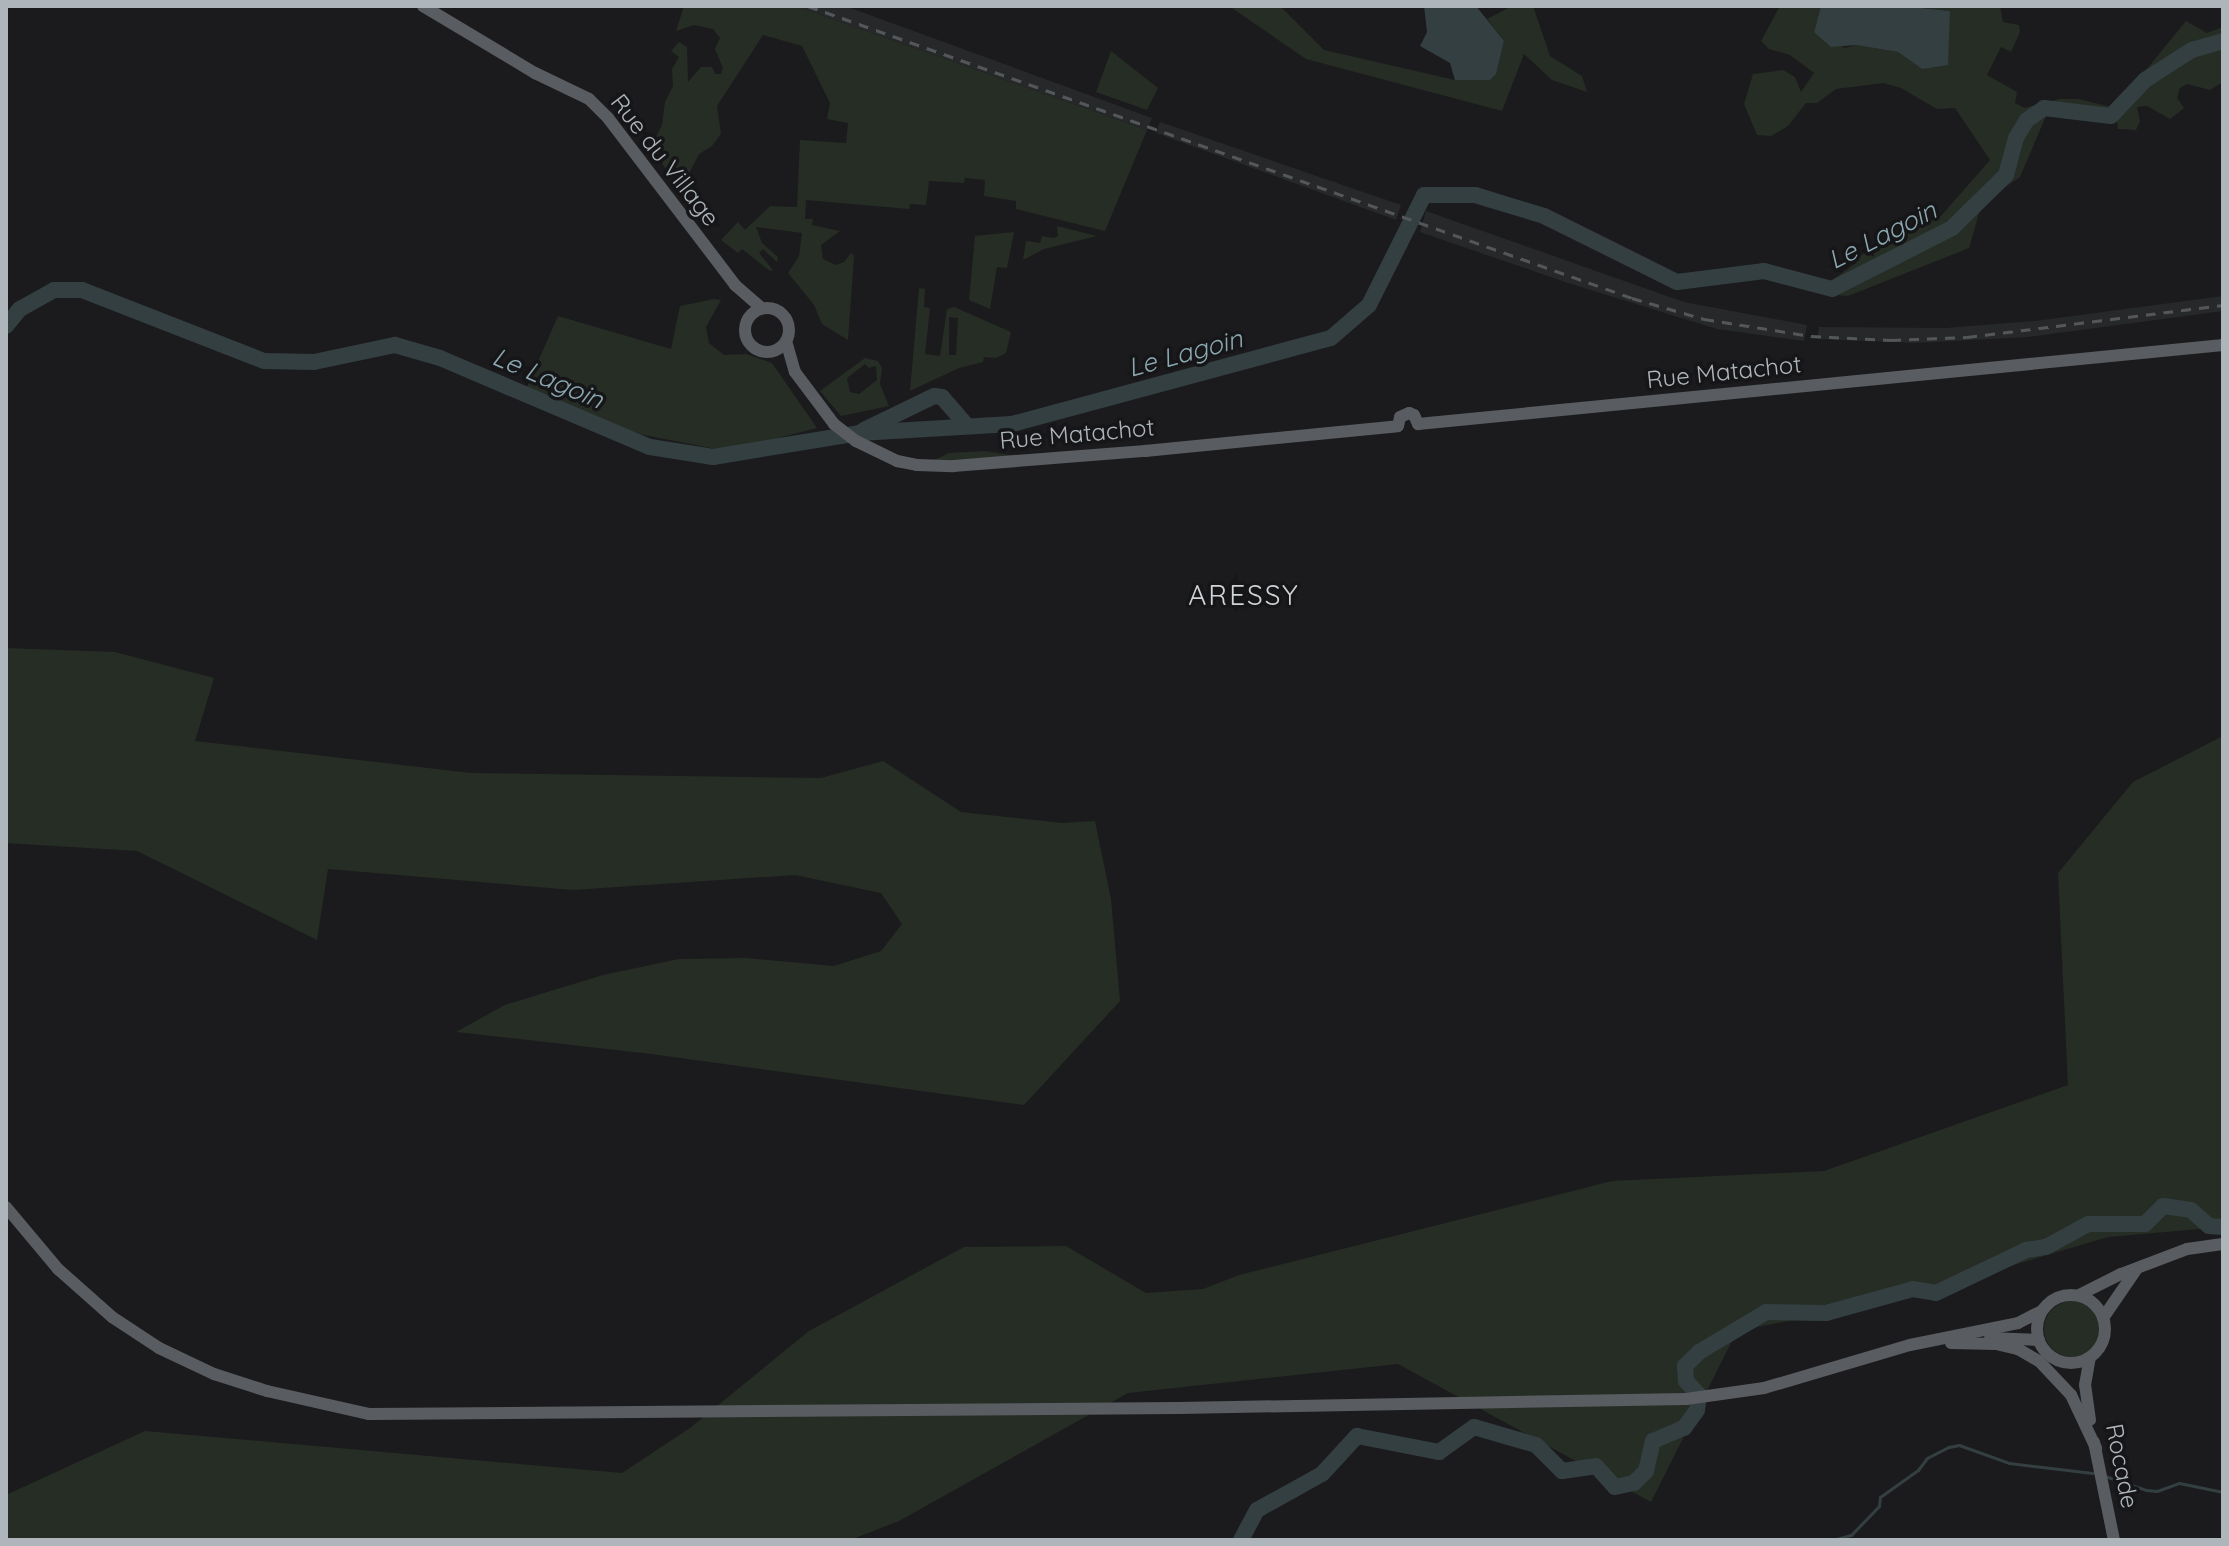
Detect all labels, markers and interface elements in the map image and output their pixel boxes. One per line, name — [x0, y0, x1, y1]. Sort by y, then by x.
street label: Rue du Village — [605, 88, 725, 232]
water label: Le Lagoin — [1823, 194, 1941, 276]
water label: Le Lagoin — [1124, 323, 1246, 383]
water label: Le Lagoin — [488, 341, 608, 415]
street label: Rue Matachot — [1645, 350, 1803, 394]
street label: Rue Matachot — [998, 413, 1156, 455]
district label: ARESSY — [1188, 578, 1300, 612]
street label: Rocade — [2100, 1421, 2144, 1511]

